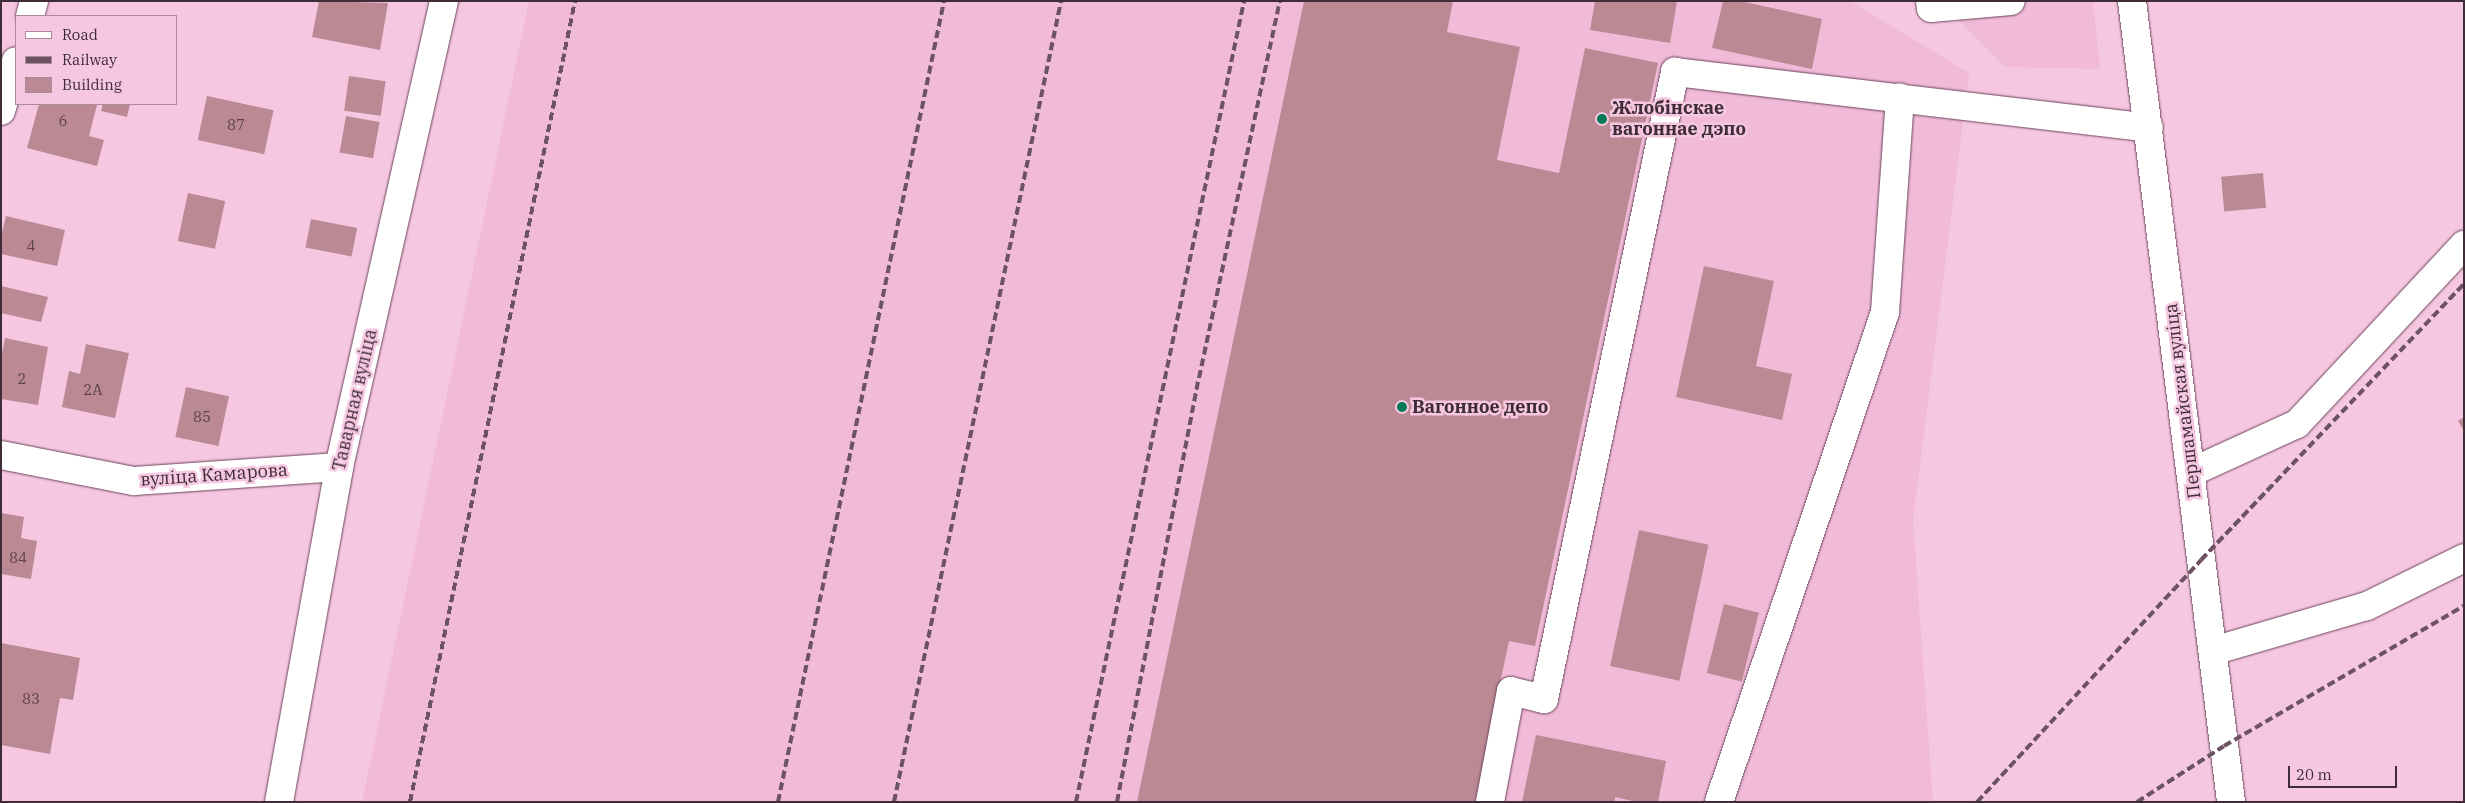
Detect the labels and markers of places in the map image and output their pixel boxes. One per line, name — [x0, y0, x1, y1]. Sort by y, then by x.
place label: Жлобінскае вагоннае дэпо — [1612, 98, 1746, 140]
marker: Жлобінскае вагоннае дэпо — [1596, 113, 1608, 125]
place label: Вагонное депо — [1412, 396, 1548, 418]
marker: Вагонное депо — [1396, 401, 1408, 413]

